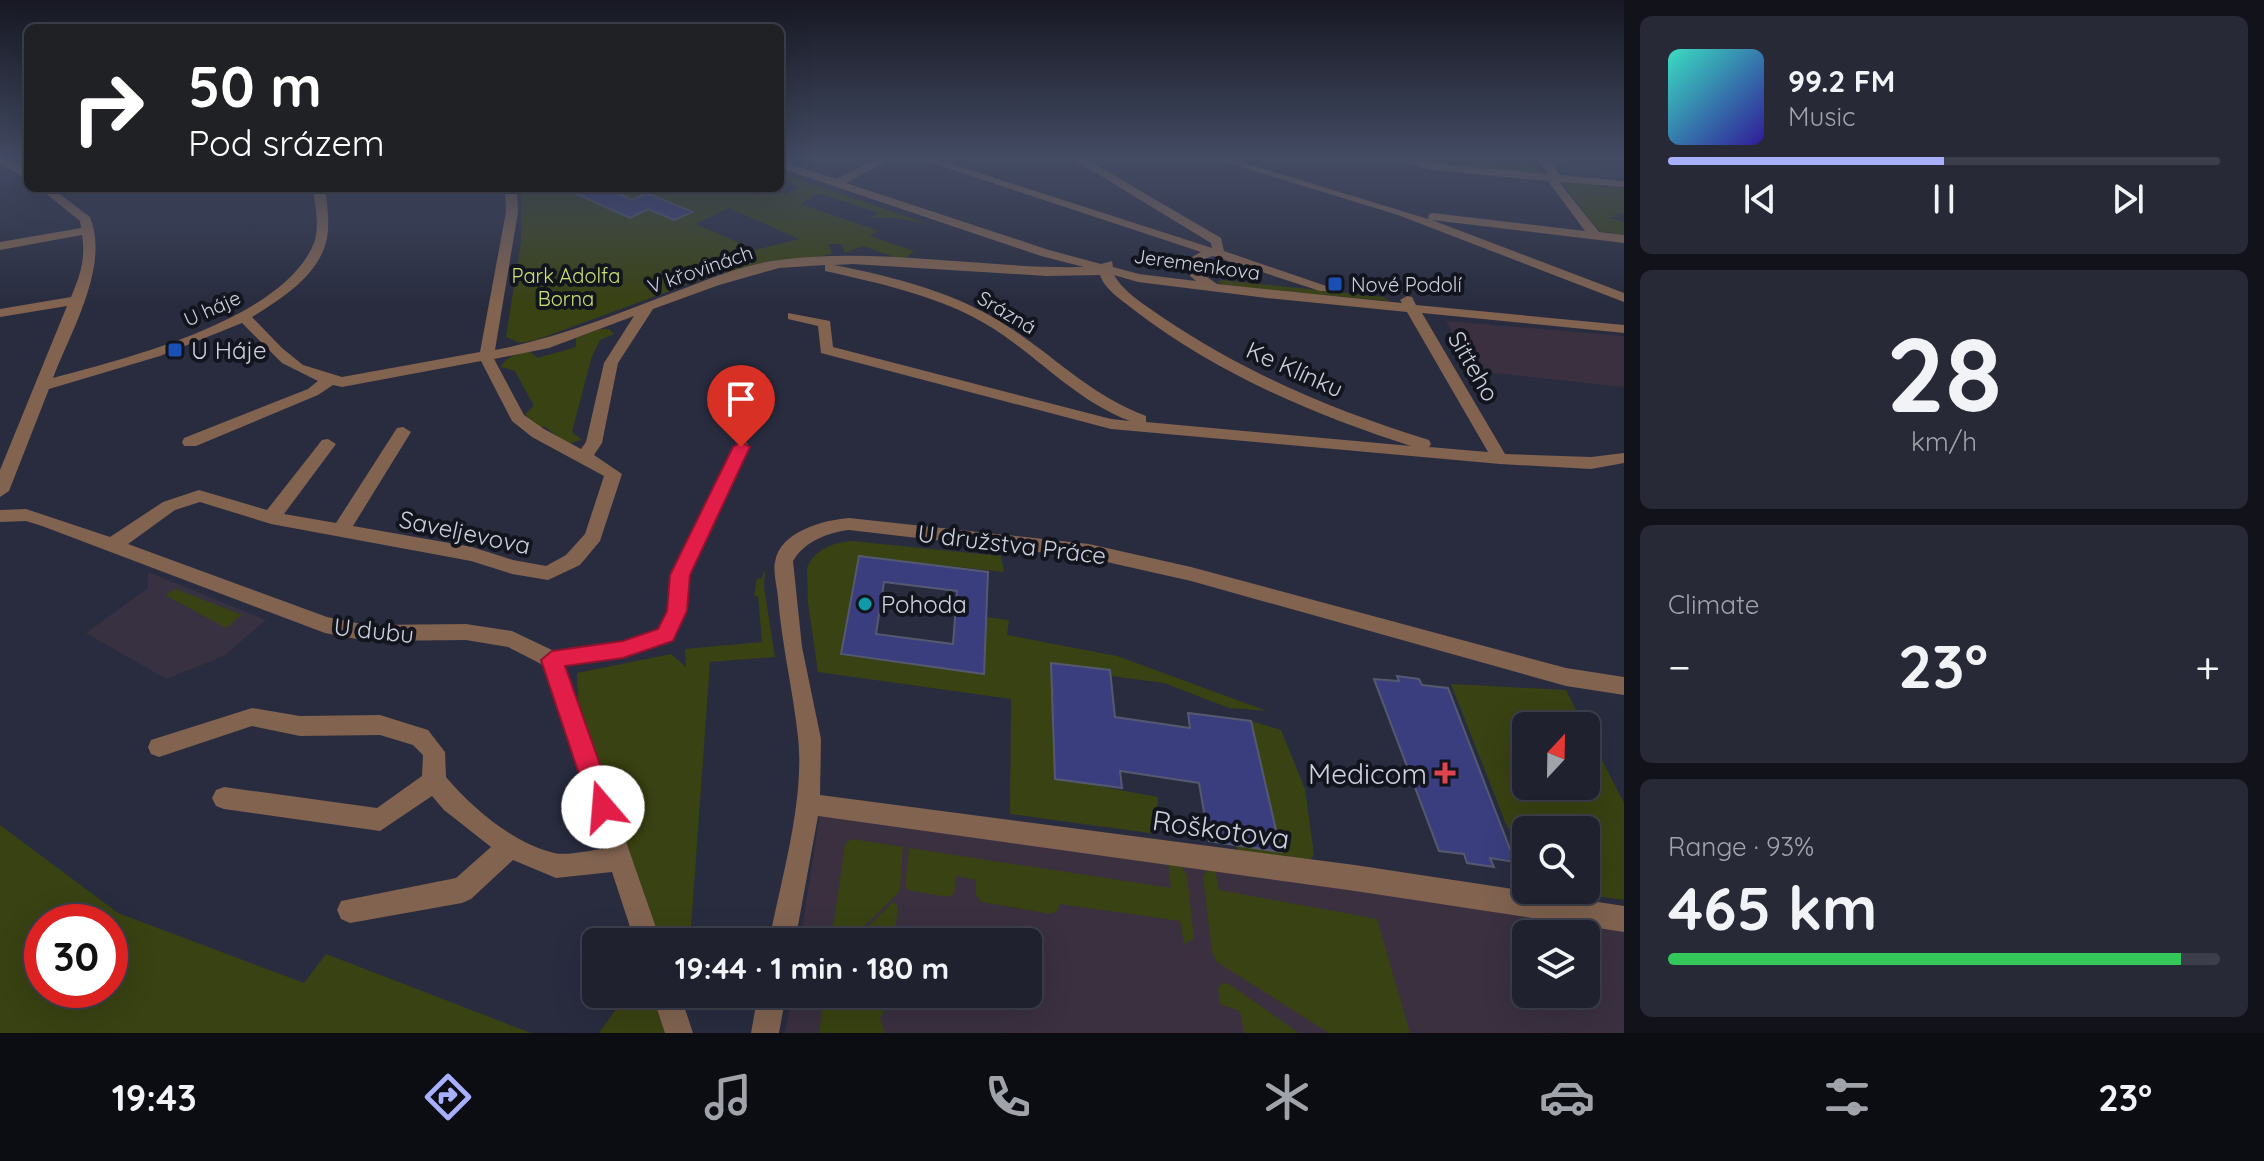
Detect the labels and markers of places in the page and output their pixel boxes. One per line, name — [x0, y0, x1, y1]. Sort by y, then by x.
place label: Nové Podolí — [1351, 272, 1462, 297]
marker: Nové Podolí — [1326, 275, 1344, 293]
place label: U Háje — [191, 335, 267, 365]
marker: U Háje — [166, 341, 184, 359]
pin — [707, 365, 775, 447]
place label: Pohoda — [881, 589, 967, 619]
marker: Pohoda — [856, 595, 874, 613]
place label: Medicom — [1308, 756, 1427, 791]
marker: Medicom — [1434, 762, 1456, 784]

